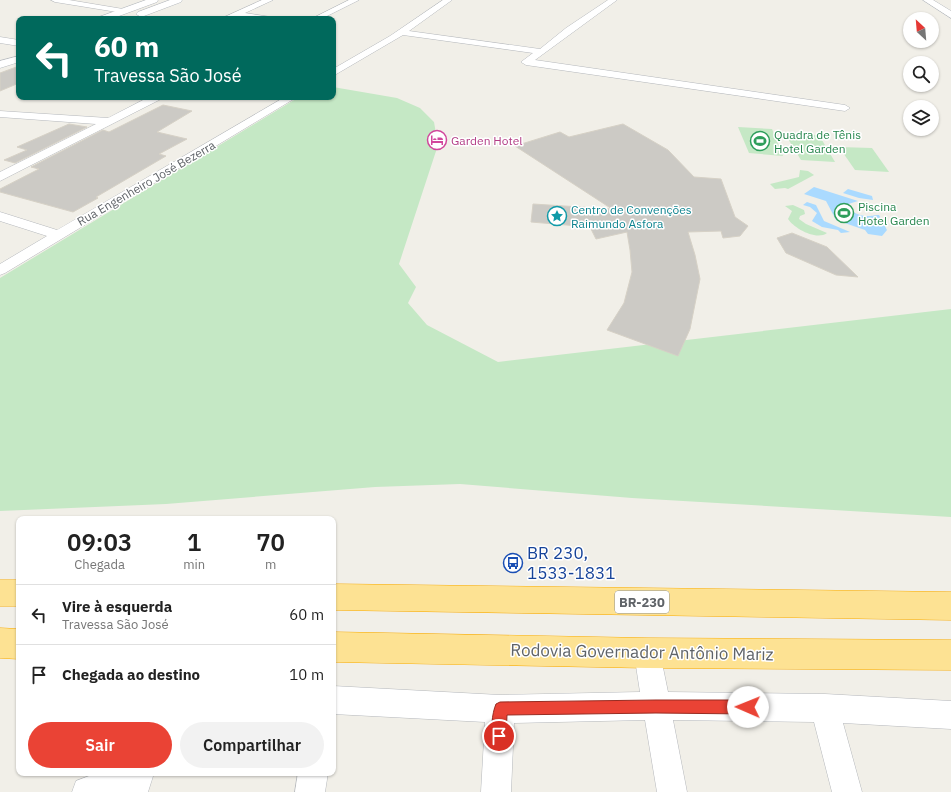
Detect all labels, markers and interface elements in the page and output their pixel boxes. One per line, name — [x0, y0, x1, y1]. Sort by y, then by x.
north arrow — [903, 12, 939, 48]
map controls — [903, 12, 939, 136]
text: 60 m — [94, 28, 159, 65]
icon: left — [28, 32, 80, 84]
button: search — [903, 56, 939, 92]
text: Travessa São José — [94, 64, 242, 87]
button: layers — [903, 100, 939, 136]
place label: Quadra de Tênis Hotel Garden — [774, 127, 861, 156]
hotel icon: Garden Hotel — [426, 129, 448, 151]
sports icon: Quadra de Tênis Hotel Garden — [749, 130, 771, 152]
place label: Garden Hotel — [451, 133, 523, 148]
street label: Rua Engenheiro José Bezerra — [74, 137, 218, 229]
place label: Piscina Hotel Garden — [858, 199, 930, 228]
place label: Centro de Convenções Raimundo Asfora — [571, 202, 692, 231]
sports icon: Piscina Hotel Garden — [833, 202, 855, 224]
place icon: Centro de Convenções Raimundo Asfora — [546, 205, 568, 227]
text: 09:03 — [67, 526, 132, 558]
text: 1 — [187, 526, 201, 558]
text: 70 — [256, 526, 285, 558]
place label: BR 230, 1533-1831 — [527, 542, 615, 584]
bus stop icon: BR 230, 1533-1831 — [502, 552, 524, 574]
text: Chegada — [74, 556, 125, 573]
text: min — [183, 556, 205, 573]
text: m — [265, 556, 276, 573]
road number: BR-230 — [615, 591, 669, 613]
text: Vire à esquerda — [62, 597, 172, 616]
icon: left — [28, 604, 50, 626]
text: 60 m — [289, 605, 324, 624]
text: Travessa São José — [62, 616, 169, 633]
street label: Rodovia Governador Antônio Mariz — [510, 639, 774, 665]
icon: arrive — [28, 664, 50, 686]
text: Chegada ao destino — [62, 665, 200, 684]
text: 10 m — [289, 665, 324, 684]
position arrow — [727, 686, 769, 728]
pin — [482, 719, 516, 753]
button: Sair — [28, 722, 172, 768]
button: Compartilhar — [180, 722, 324, 768]
icon: arrive — [488, 725, 510, 747]

